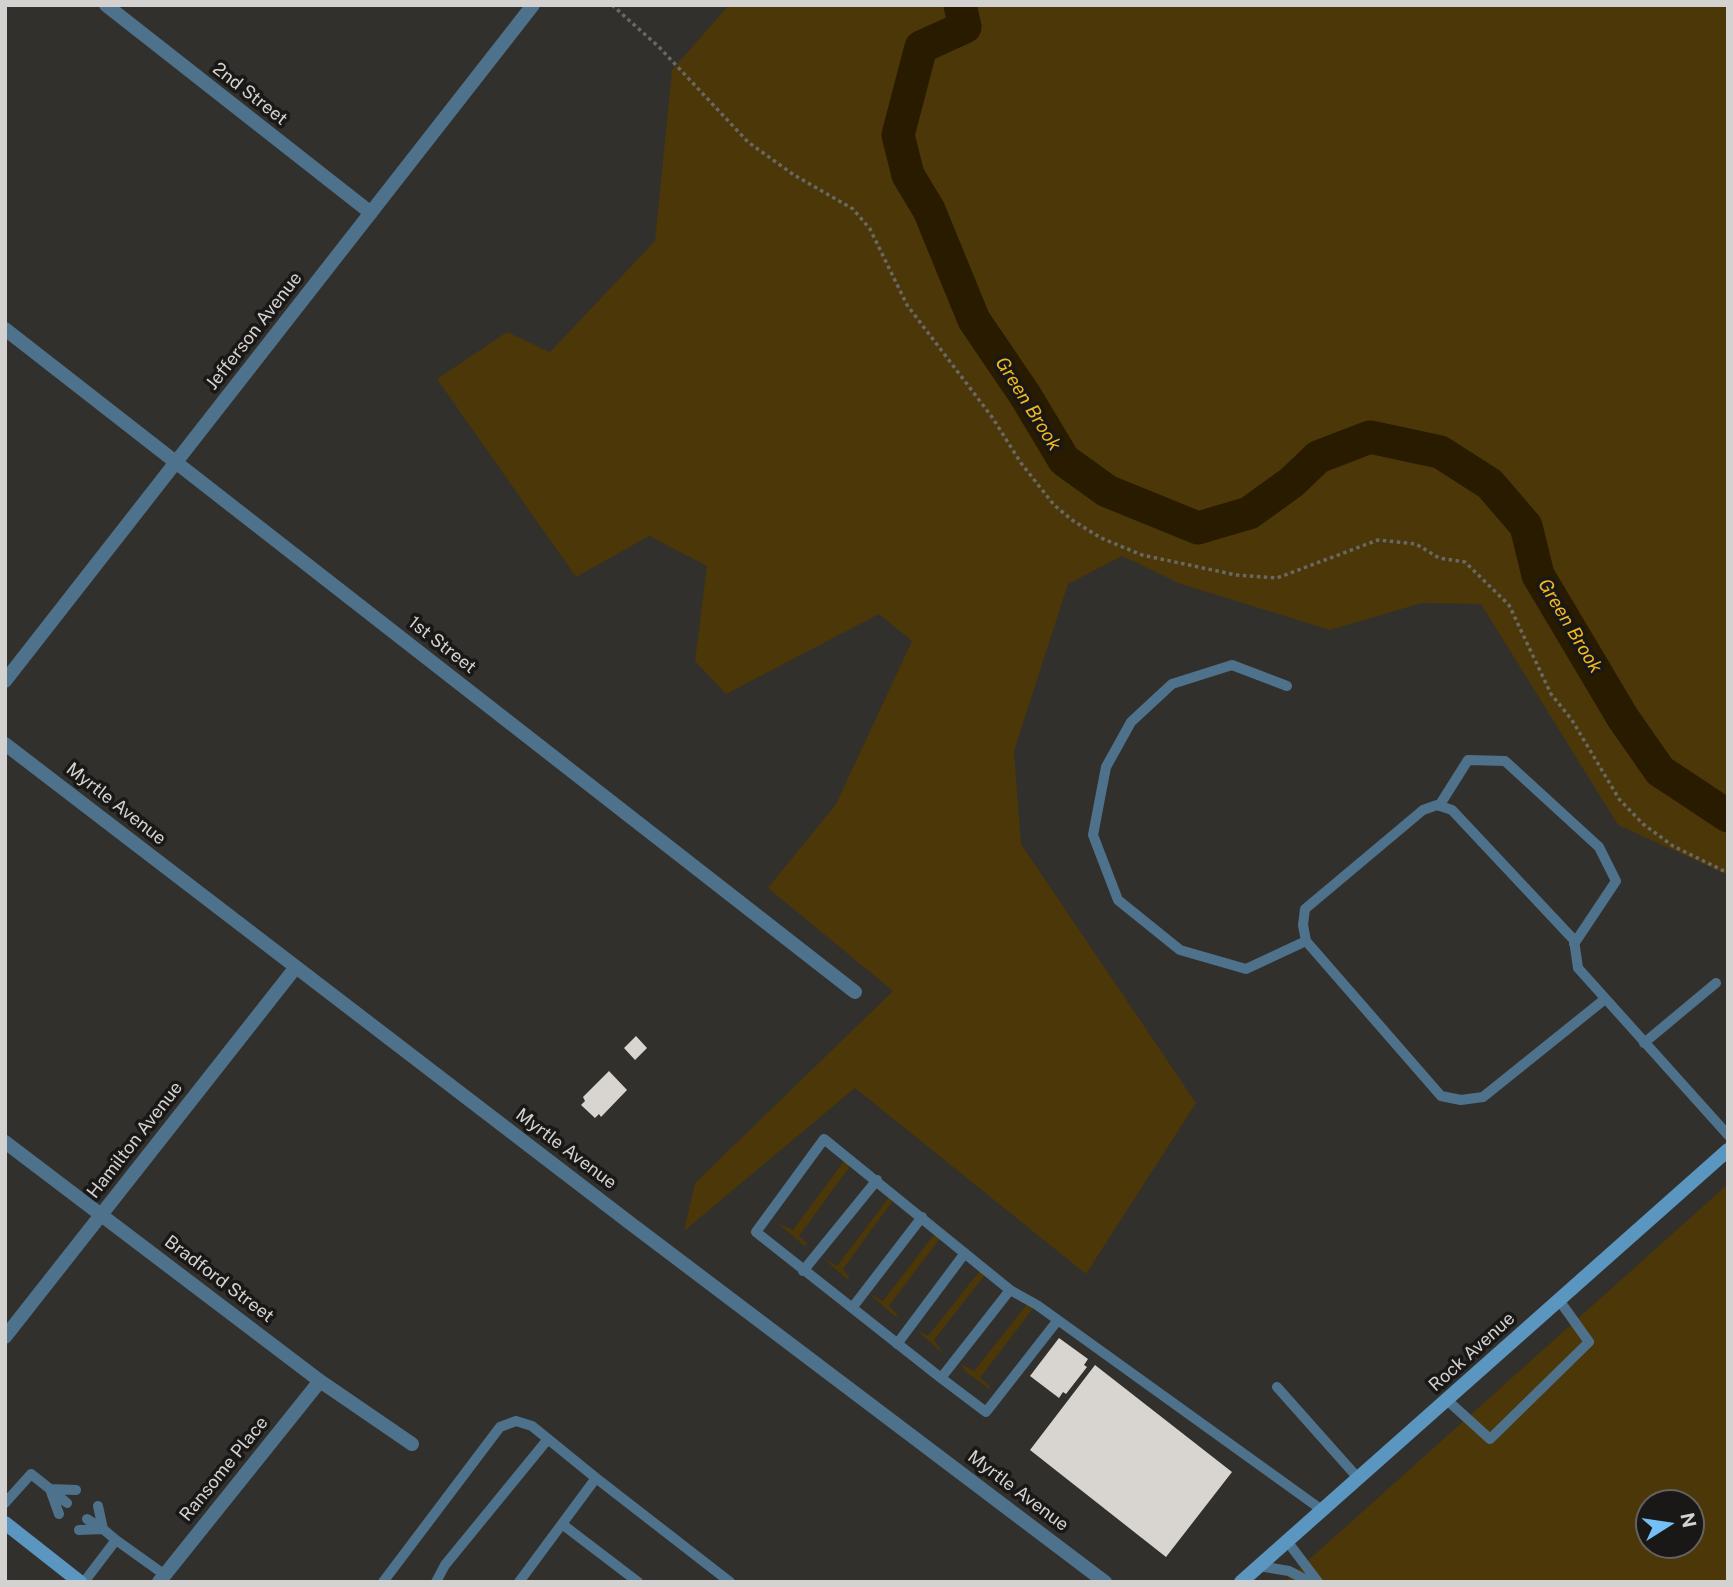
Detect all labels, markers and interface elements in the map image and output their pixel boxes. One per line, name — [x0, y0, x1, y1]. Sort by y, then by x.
street label: 2nd Street — [208, 58, 292, 130]
street label: Jefferson Avenue — [201, 268, 307, 394]
water label: Green Brook — [990, 353, 1066, 455]
water label: Green Brook — [1533, 574, 1607, 678]
street label: 1st Street — [404, 612, 480, 678]
street label: Myrtle Avenue — [62, 758, 170, 850]
street label: Hamilton Avenue — [83, 1077, 187, 1203]
street label: Myrtle Avenue — [511, 1104, 621, 1194]
street label: Bradford Street — [160, 1231, 278, 1327]
street label: Rock Avenue — [1425, 1308, 1519, 1396]
street label: Ransome Place — [175, 1412, 273, 1526]
street label: Myrtle Avenue — [963, 1446, 1073, 1536]
north arrow — [1635, 1489, 1705, 1559]
text: N — [1676, 1510, 1701, 1530]

